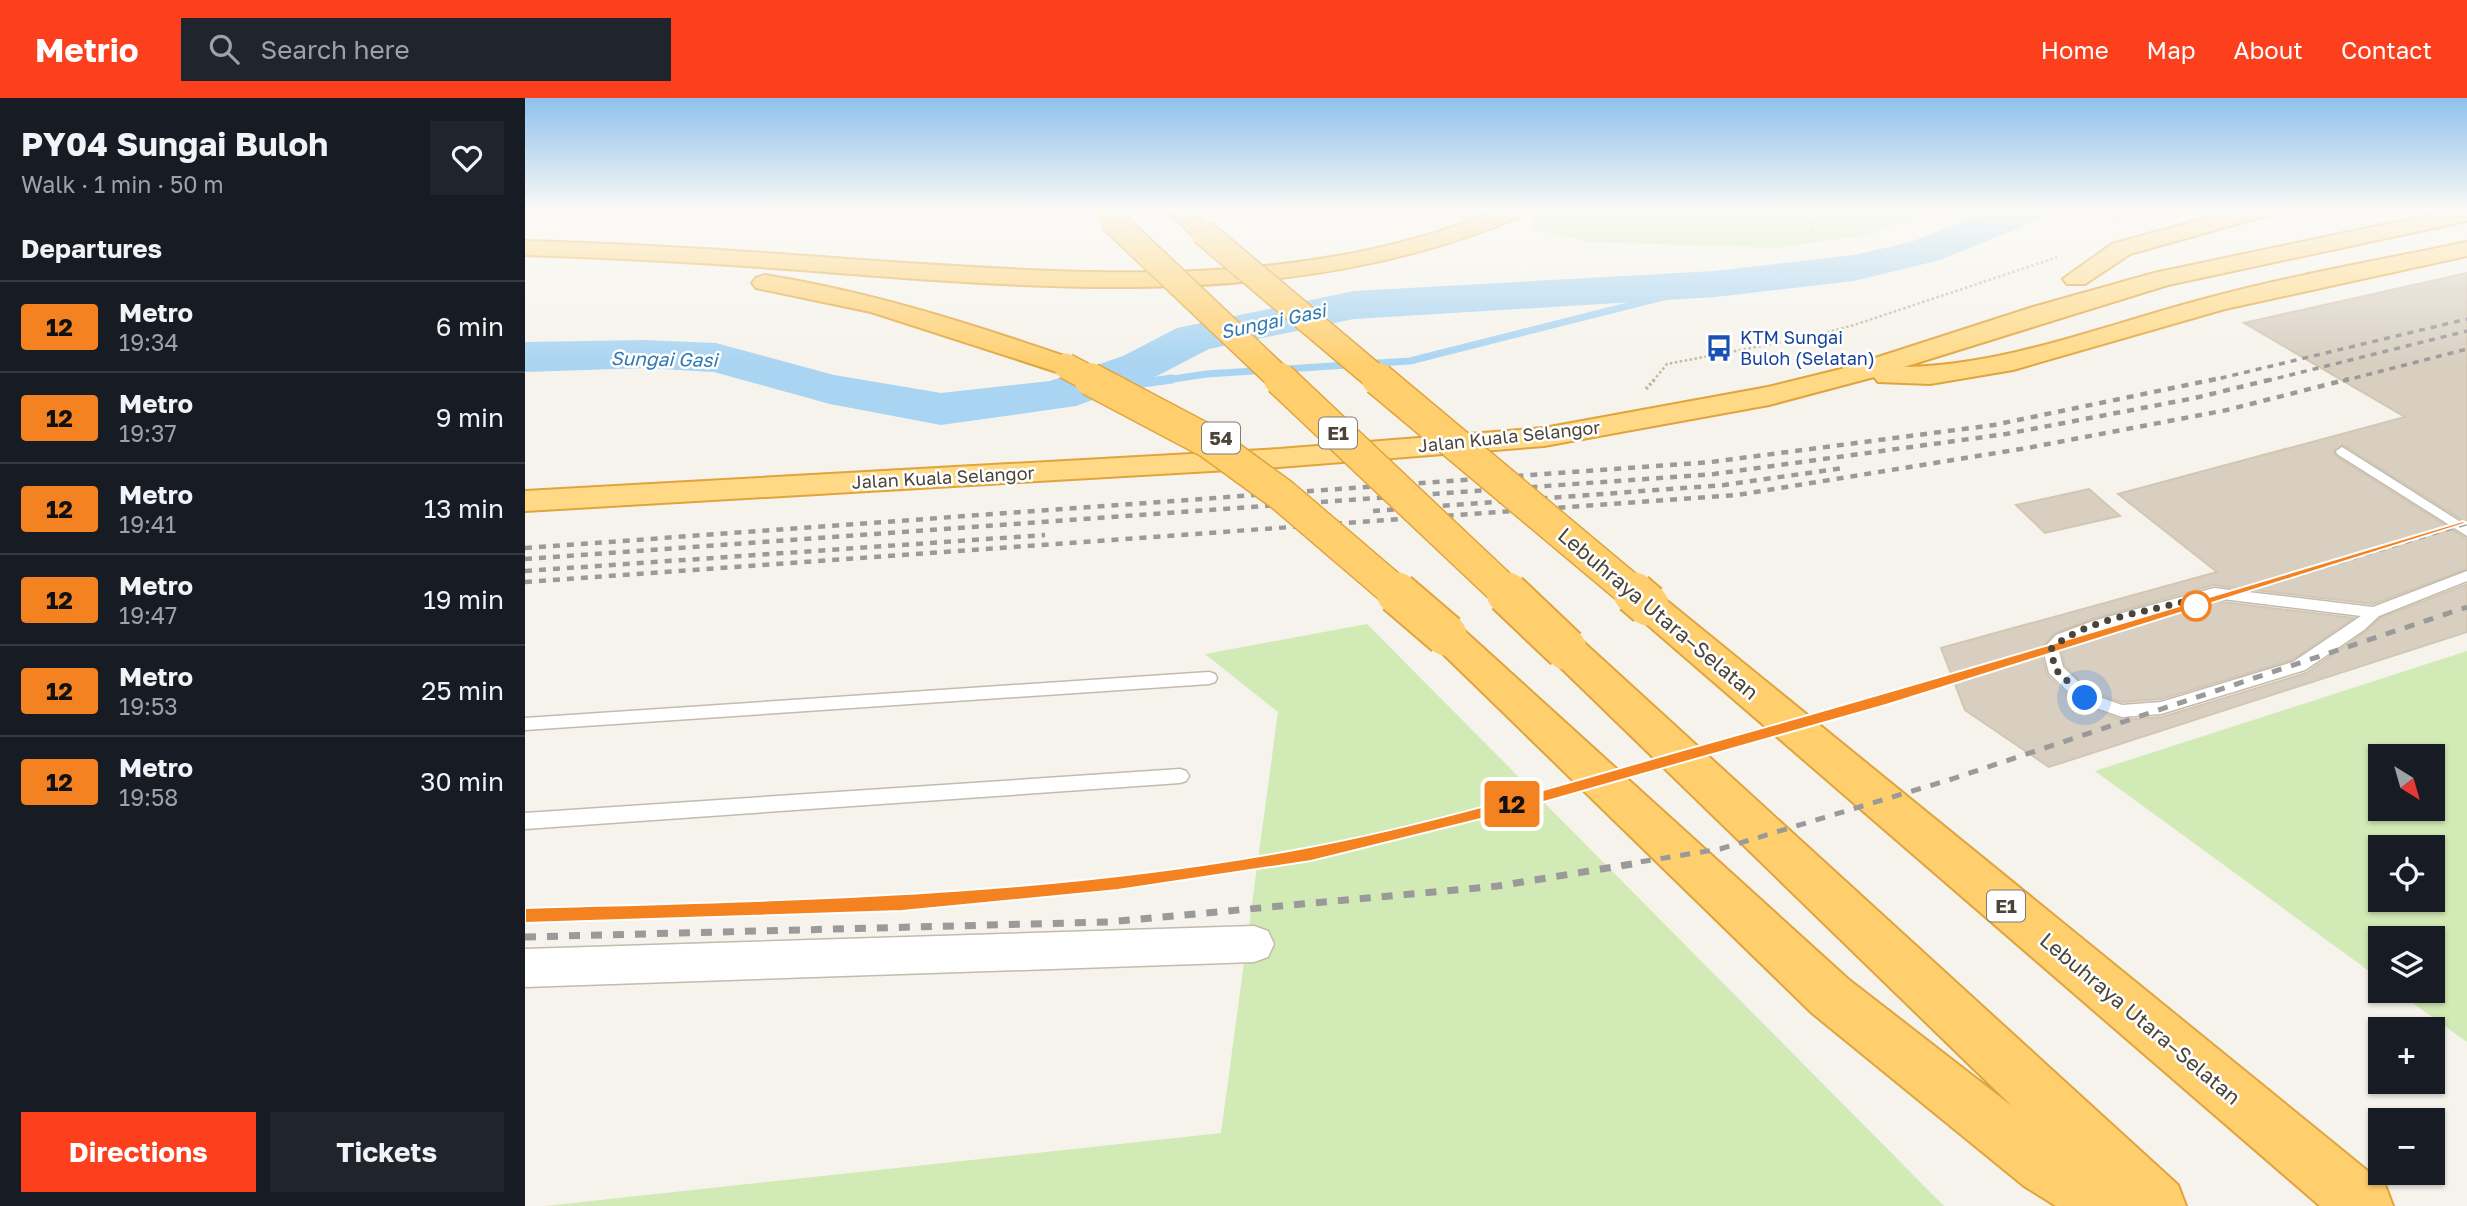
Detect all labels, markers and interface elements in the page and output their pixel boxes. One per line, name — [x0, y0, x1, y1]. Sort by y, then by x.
search box — [181, 18, 671, 81]
text: Metrio — [35, 30, 139, 69]
icon: search — [205, 30, 243, 68]
text: Search here — [261, 34, 410, 65]
text: Home — [2041, 35, 2109, 64]
text: Map — [2147, 35, 2196, 64]
text: About — [2234, 35, 2303, 64]
text: Contact — [2341, 35, 2432, 64]
button: heart — [430, 121, 504, 195]
text: PY04 Sungai Buloh — [21, 124, 328, 163]
text: Walk · 1 min · 50 m — [21, 170, 224, 198]
text: Departures — [21, 233, 162, 264]
text: Metro — [119, 297, 193, 328]
water label: Sungai Gasi — [1218, 298, 1329, 343]
text: 6 min — [436, 311, 504, 342]
text: 12 — [46, 312, 73, 341]
place label: KTM Sungai Buloh (Selatan) — [1740, 326, 1875, 369]
text: 19:34 — [119, 328, 178, 356]
bus stop icon: KTM Sungai Buloh (Selatan) — [1704, 333, 1734, 363]
water label: Sungai Gasi — [610, 346, 720, 371]
text: Metro — [119, 388, 193, 419]
text: 9 min — [436, 402, 504, 433]
text: 12 — [46, 403, 73, 432]
street label: Jalan Kuala Selangor — [1417, 415, 1601, 457]
road number: E1 — [1319, 418, 1357, 448]
text: 19:37 — [119, 419, 177, 447]
road number: 54 — [1202, 422, 1240, 454]
street label: Jalan Kuala Selangor — [851, 461, 1035, 493]
text: Metro — [119, 479, 193, 510]
text: 13 min — [424, 493, 504, 524]
text: 12 — [46, 494, 73, 523]
text: 19:41 — [119, 510, 176, 538]
street label: Lebuhraya Utara–Selatan — [1553, 522, 1764, 705]
text: Metro — [119, 570, 193, 601]
text: 19 min — [423, 584, 504, 615]
text: 12 — [46, 585, 73, 614]
unlabelled marker — [2181, 591, 2211, 621]
text: 19:47 — [119, 601, 177, 629]
text: Metro — [119, 661, 193, 692]
text: 25 min — [421, 675, 504, 706]
text: 12 — [46, 676, 73, 705]
your location — [2067, 680, 2102, 715]
text: 19:53 — [119, 692, 178, 720]
north arrow — [2368, 744, 2445, 821]
map controls — [2368, 744, 2445, 1185]
text: Metro — [119, 752, 193, 783]
text: 30 min — [420, 766, 504, 797]
text: 12 — [46, 767, 73, 796]
line badge: 12 — [1481, 781, 1543, 827]
text: 19:58 — [119, 783, 178, 811]
text: 12 — [1499, 789, 1526, 818]
button: locate — [2368, 835, 2445, 912]
road number: E1 — [1987, 890, 2025, 922]
button: layers — [2368, 926, 2445, 1003]
street label: Lebuhraya Utara–Selatan — [2035, 927, 2246, 1110]
button: + — [2368, 1017, 2445, 1094]
button: − — [2368, 1108, 2445, 1185]
button: Directions — [21, 1112, 256, 1192]
button: Tickets — [270, 1112, 504, 1192]

